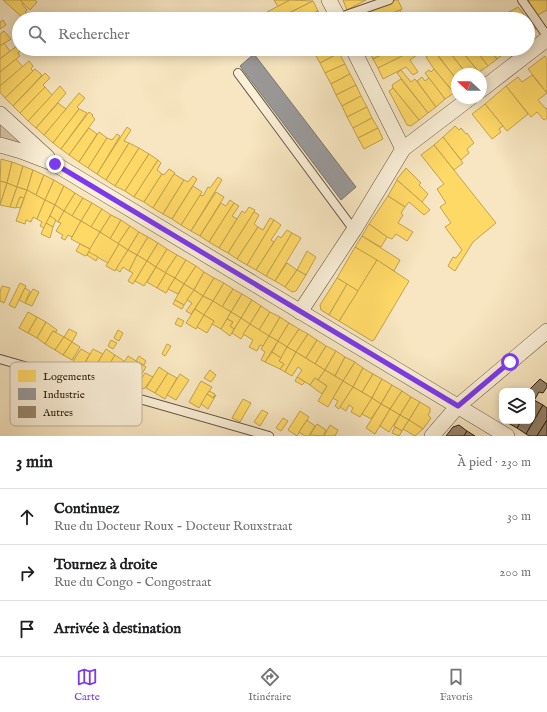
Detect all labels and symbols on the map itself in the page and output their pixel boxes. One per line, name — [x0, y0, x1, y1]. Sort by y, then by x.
north arrow — [451, 68, 487, 104]
route end — [46, 155, 64, 173]
route start — [501, 353, 519, 371]
legend — [10, 362, 142, 426]
text: Logements — [43, 370, 95, 384]
text: Industrie — [43, 388, 85, 402]
text: Autres — [42, 406, 73, 420]

